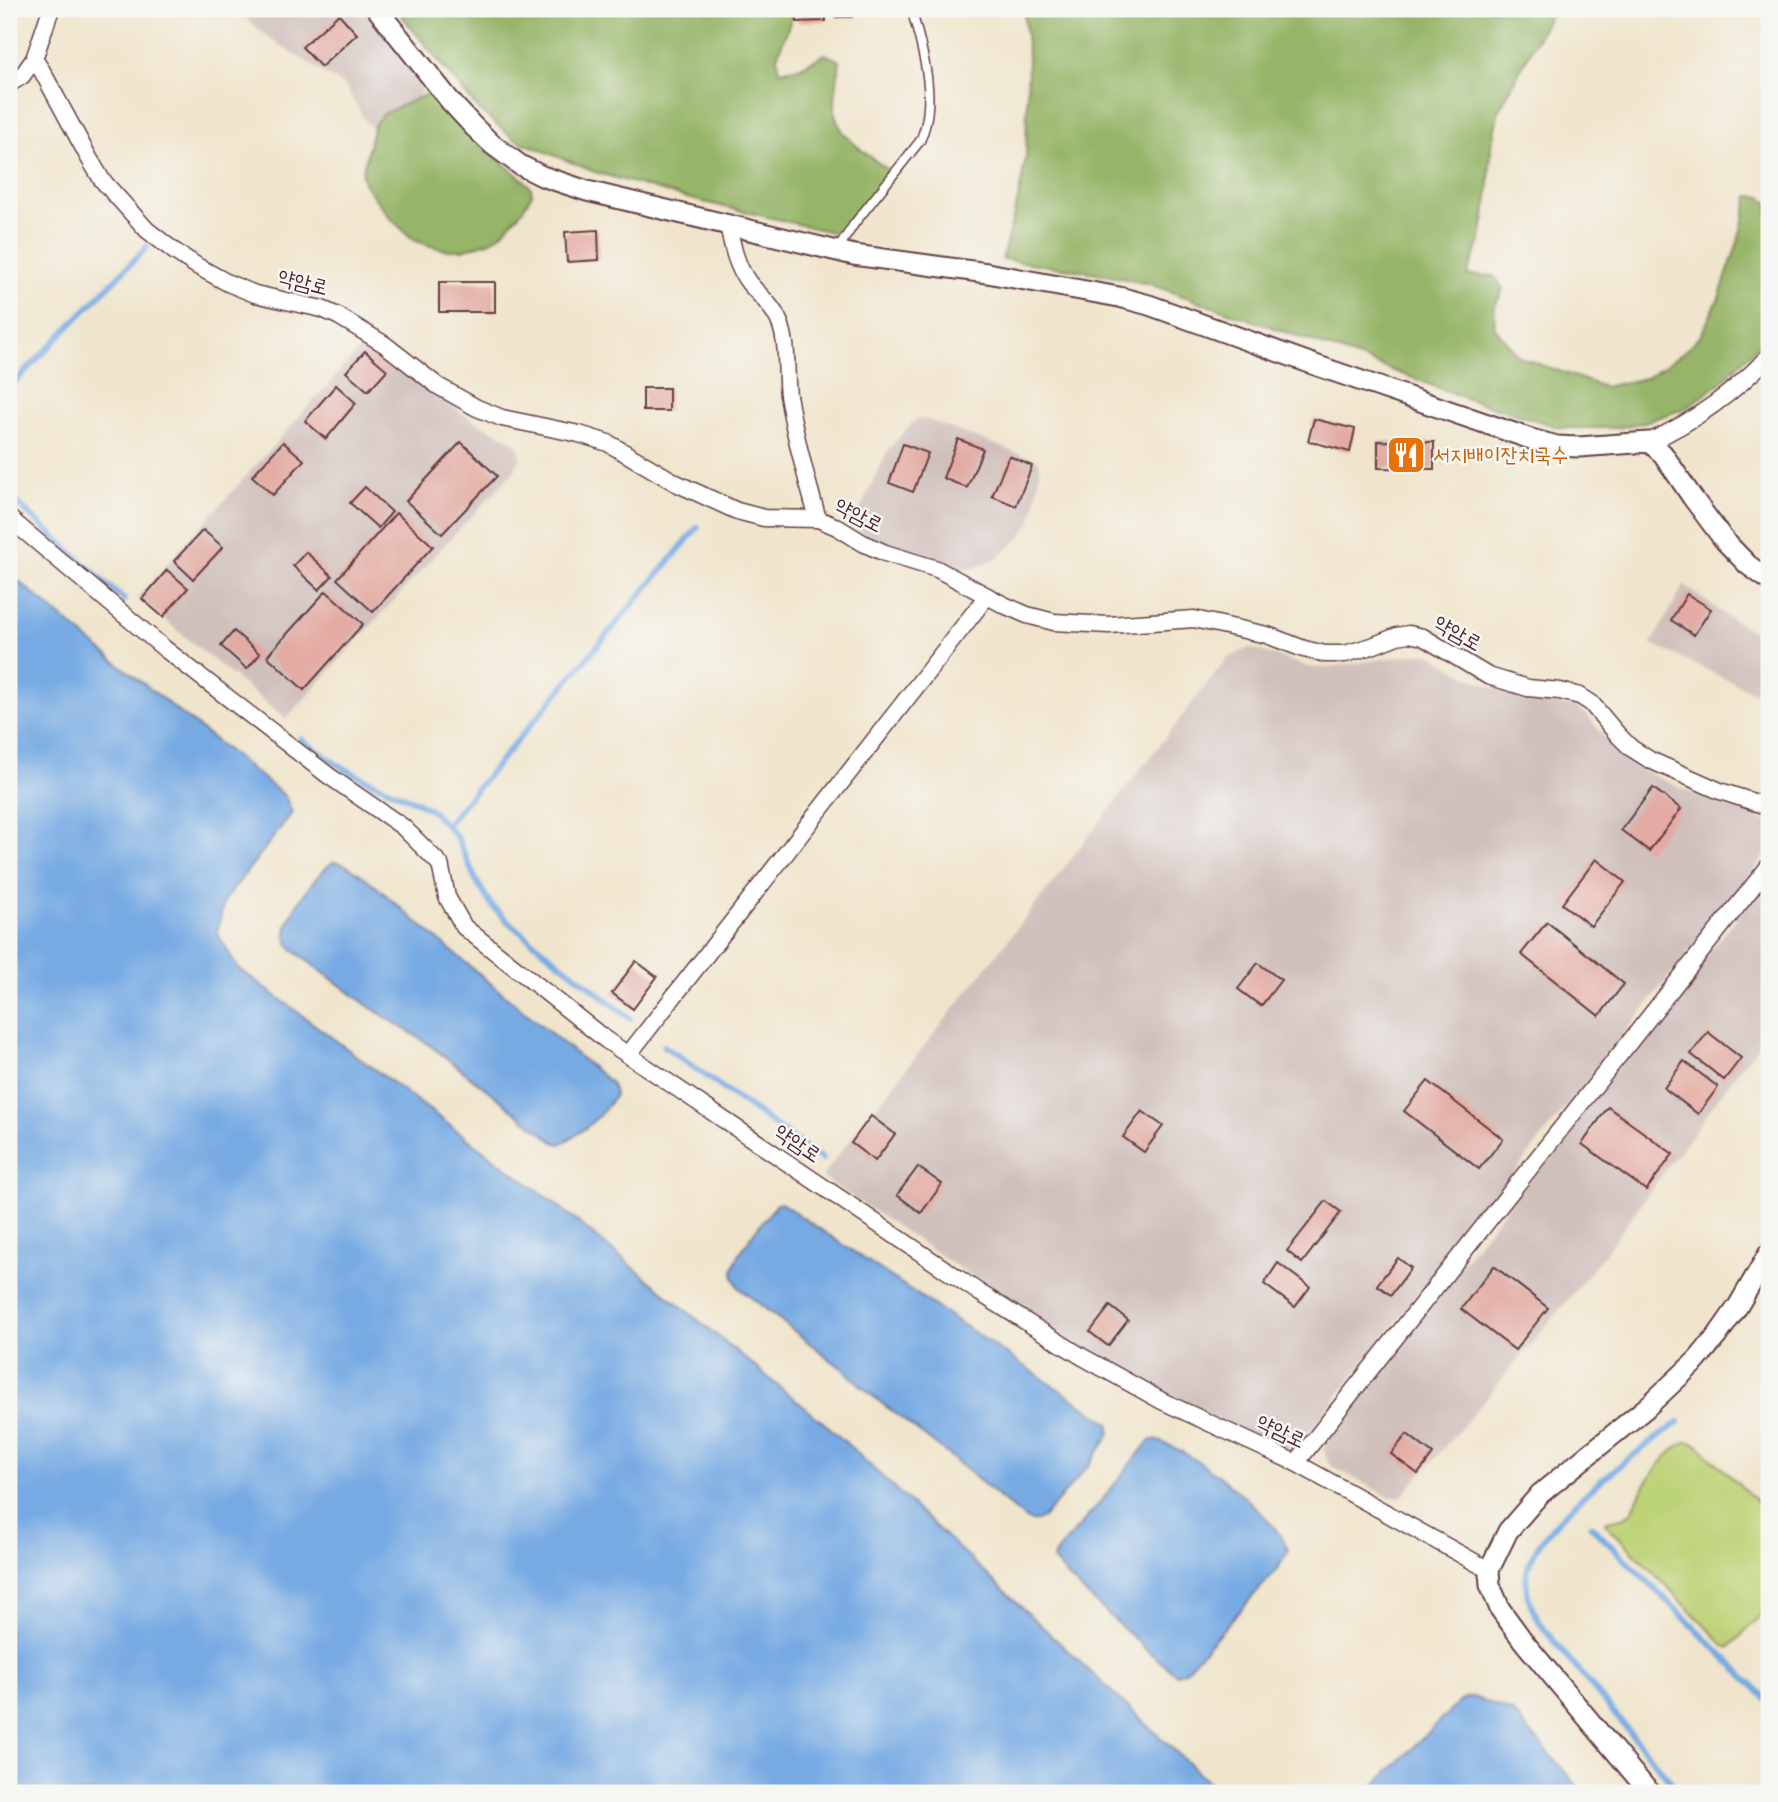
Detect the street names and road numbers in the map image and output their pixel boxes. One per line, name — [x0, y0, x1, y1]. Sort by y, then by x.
street label: 약암로 — [275, 264, 331, 300]
street label: 약암로 — [831, 493, 887, 537]
street label: 약암로 — [1430, 610, 1486, 656]
street label: 약암로 — [770, 1119, 826, 1167]
street label: 약암로 — [1253, 1409, 1309, 1453]

